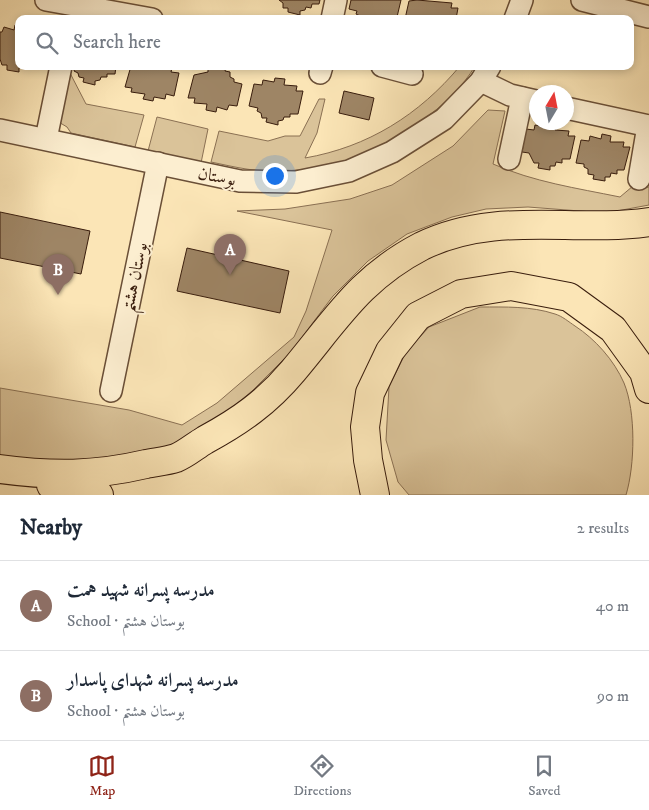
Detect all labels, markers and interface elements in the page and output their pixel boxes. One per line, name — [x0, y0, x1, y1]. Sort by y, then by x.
search box — [15, 15, 634, 70]
icon: search — [33, 29, 61, 57]
text: Search here — [73, 31, 161, 54]
north arrow — [529, 85, 574, 130]
street label: بوستان — [196, 162, 238, 191]
your location — [262, 163, 288, 189]
pin: A — [214, 234, 246, 275]
street label: بوستان هشتم — [117, 240, 159, 315]
pin: B — [42, 254, 74, 295]
text: Nearby — [20, 515, 82, 541]
text: 2 results — [577, 518, 629, 538]
text: مدرسه پسرانه شهید همت — [67, 579, 215, 602]
text: A — [31, 596, 41, 616]
text: 40 m — [596, 596, 629, 616]
text: School · بوستان هشتم — [67, 611, 185, 631]
text: مدرسه پسرانه شهدای پاسدار — [67, 669, 239, 692]
text: B — [31, 686, 41, 706]
text: 90 m — [597, 686, 629, 706]
text: School · بوستان هشتم — [67, 701, 185, 721]
tab: Map — [88, 752, 116, 800]
tab: Directions — [293, 752, 351, 800]
tab: Saved — [528, 752, 561, 800]

